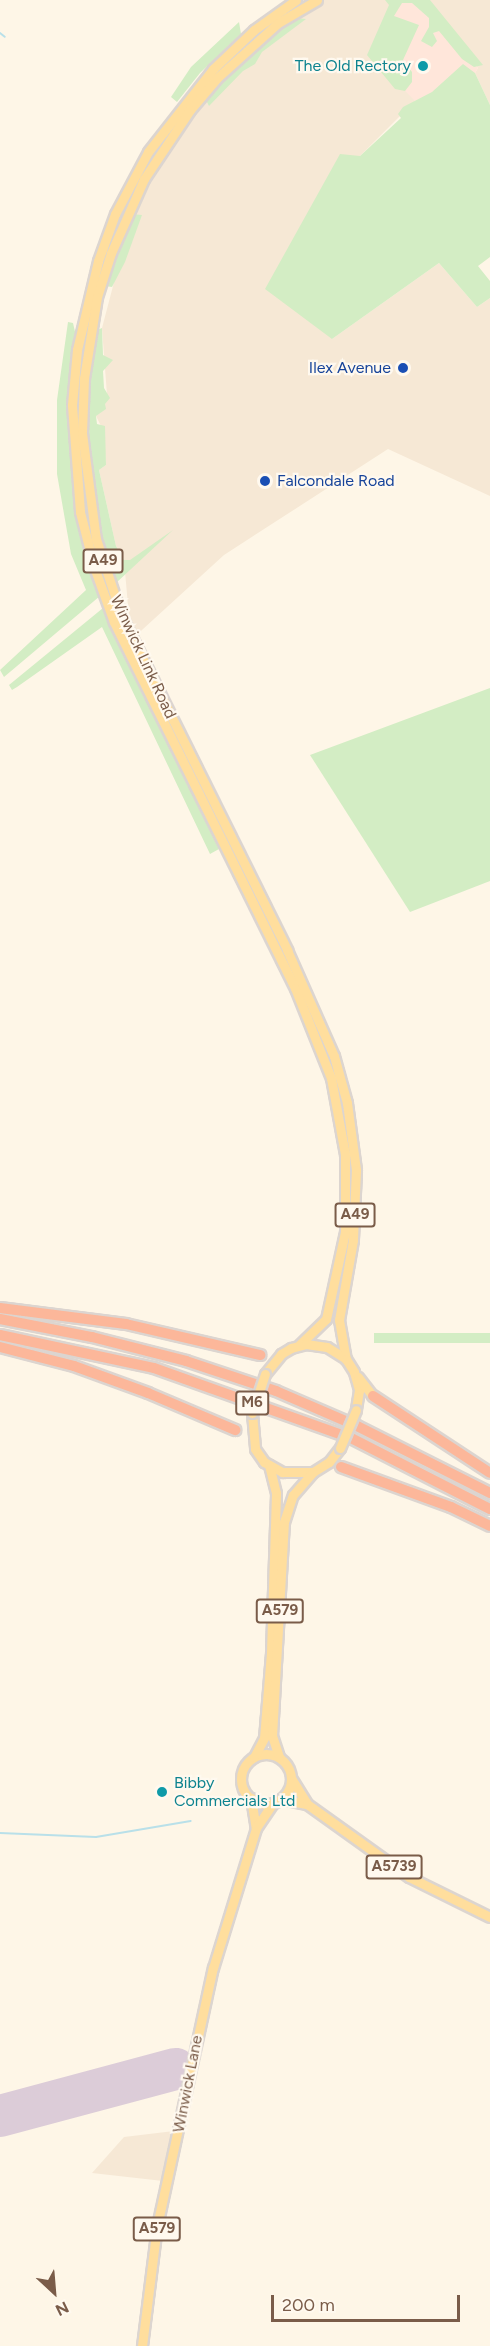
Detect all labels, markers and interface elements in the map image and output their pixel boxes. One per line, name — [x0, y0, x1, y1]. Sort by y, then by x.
place label: The Old Rectory — [295, 56, 411, 76]
marker: The Old Rectory — [416, 59, 430, 73]
place label: Ilex Avenue — [309, 358, 391, 378]
marker: Ilex Avenue — [396, 361, 410, 375]
place label: Falcondale Road — [277, 471, 395, 491]
marker: Falcondale Road — [258, 474, 272, 488]
road number: A49 — [82, 549, 124, 573]
street label: Winwick Link Road — [106, 592, 180, 722]
road number: A49 — [334, 1203, 376, 1227]
road number: M6 — [234, 1391, 270, 1415]
road number: A579 — [254, 1599, 306, 1623]
place label: Bibby Commercials Ltd — [174, 1773, 295, 1811]
marker: Bibby Commercials Ltd — [155, 1785, 169, 1799]
road number: A5739 — [366, 1855, 422, 1879]
street label: Winwick Lane — [169, 2034, 207, 2134]
road number: A579 — [132, 2217, 182, 2241]
north arrow — [24, 2262, 84, 2322]
scale bar — [274, 2283, 463, 2321]
text: 200 m — [282, 2294, 335, 2316]
text: N — [52, 2297, 72, 2320]

